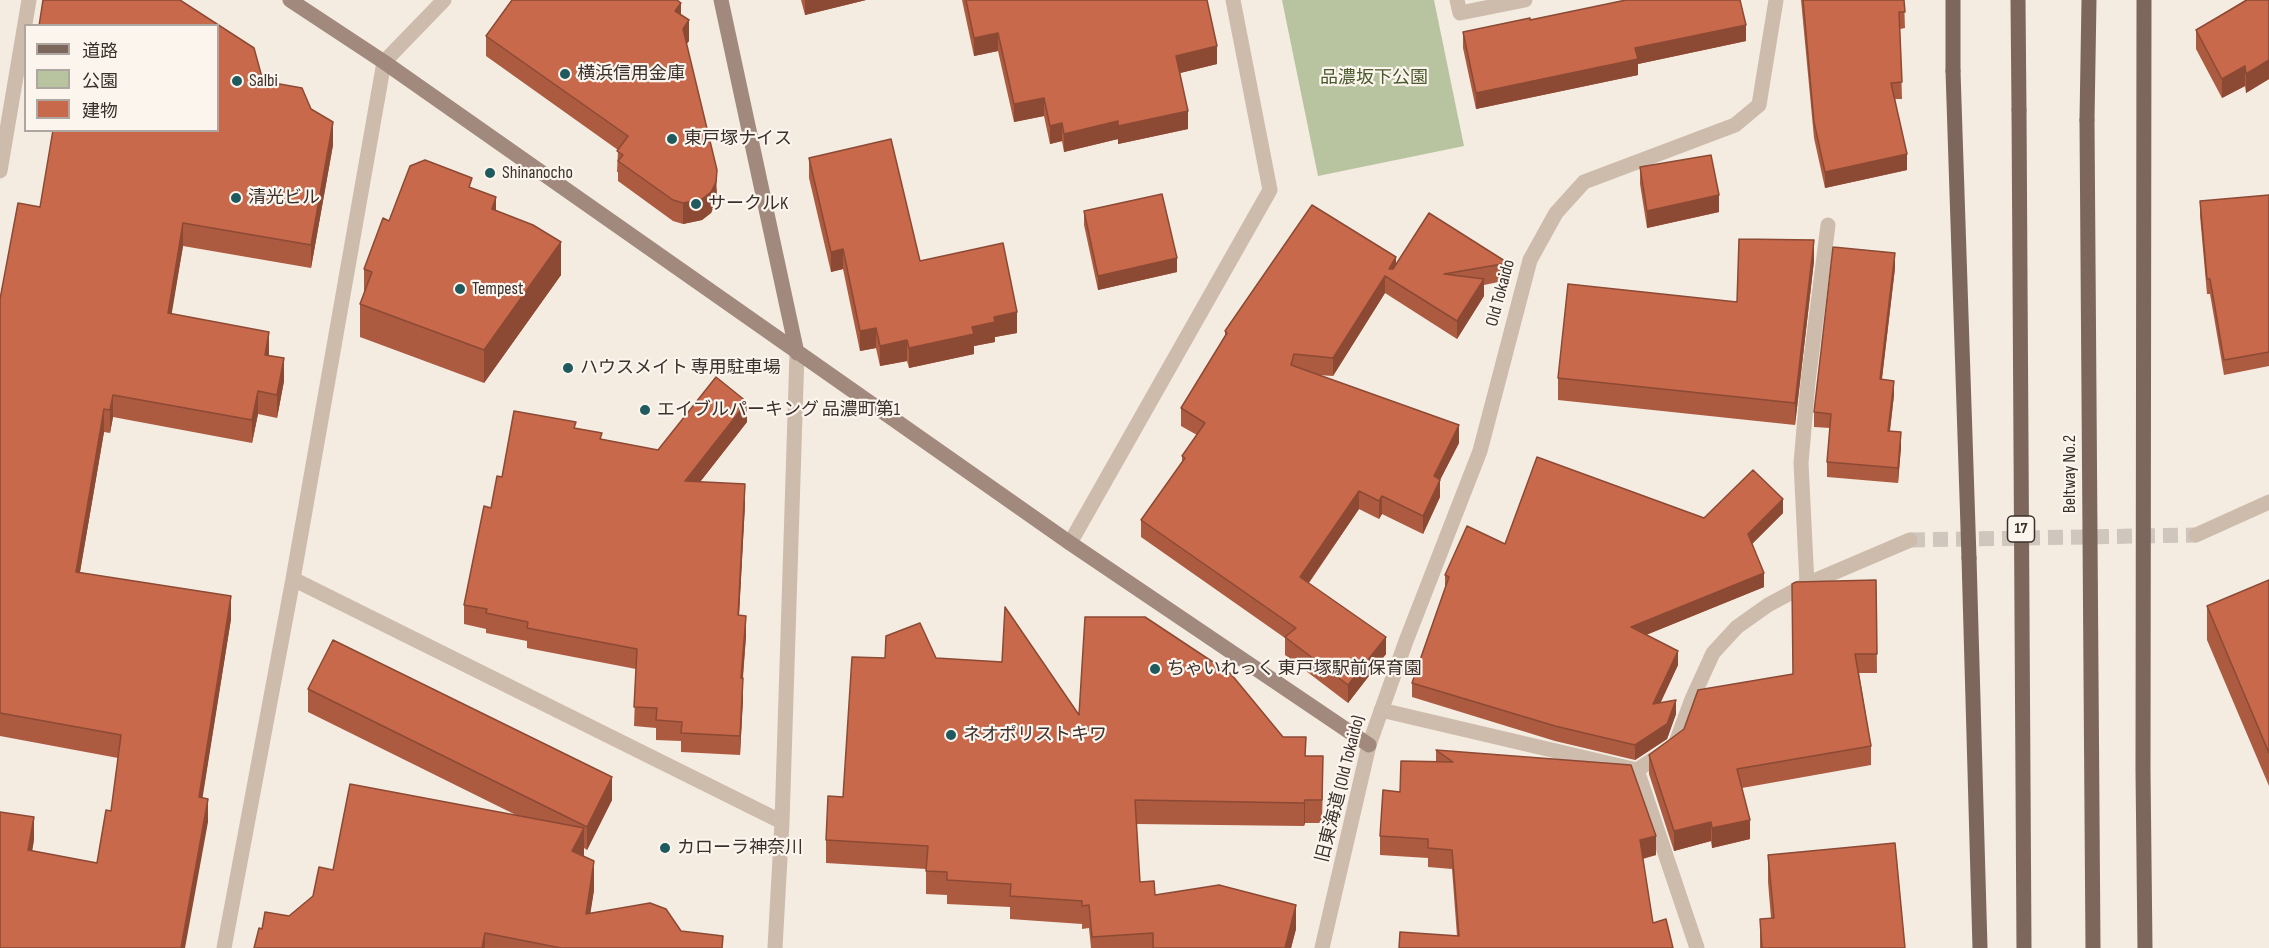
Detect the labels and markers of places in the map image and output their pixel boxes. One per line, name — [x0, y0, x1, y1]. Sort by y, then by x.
place label: 横浜信用金庫 — [577, 63, 685, 85]
marker: 横浜信用金庫 — [558, 67, 572, 81]
place label: Salbi — [249, 70, 278, 92]
marker: Salbi — [230, 74, 244, 88]
place label: 東戸塚ナイス — [684, 128, 792, 150]
marker: 東戸塚ナイス — [665, 132, 679, 146]
place label: Shinanocho — [502, 162, 573, 184]
marker: Shinanocho — [483, 166, 497, 180]
place label: 清光ビル — [248, 187, 320, 209]
marker: 清光ビル — [229, 191, 243, 205]
place label: サークルK — [708, 193, 788, 215]
marker: サークルK — [689, 197, 703, 211]
place label: Tempest — [472, 278, 524, 300]
marker: Tempest — [453, 282, 467, 296]
place label: ハウスメイト 専用駐車場 — [580, 357, 781, 379]
marker: ハウスメイト 専用駐車場 — [561, 361, 575, 375]
place label: エイブルパーキング 品濃町第1 — [657, 399, 900, 421]
marker: エイブルパーキング 品濃町第1 — [638, 403, 652, 417]
place label: ちゃいれっく 東戸塚駅前保育園 — [1167, 658, 1422, 680]
marker: ちゃいれっく 東戸塚駅前保育園 — [1148, 662, 1162, 676]
place label: ネオポリストキワ — [963, 724, 1107, 746]
marker: ネオポリストキワ — [944, 728, 958, 742]
place label: カローラ神奈川 — [677, 837, 803, 859]
marker: カローラ神奈川 — [658, 841, 672, 855]

